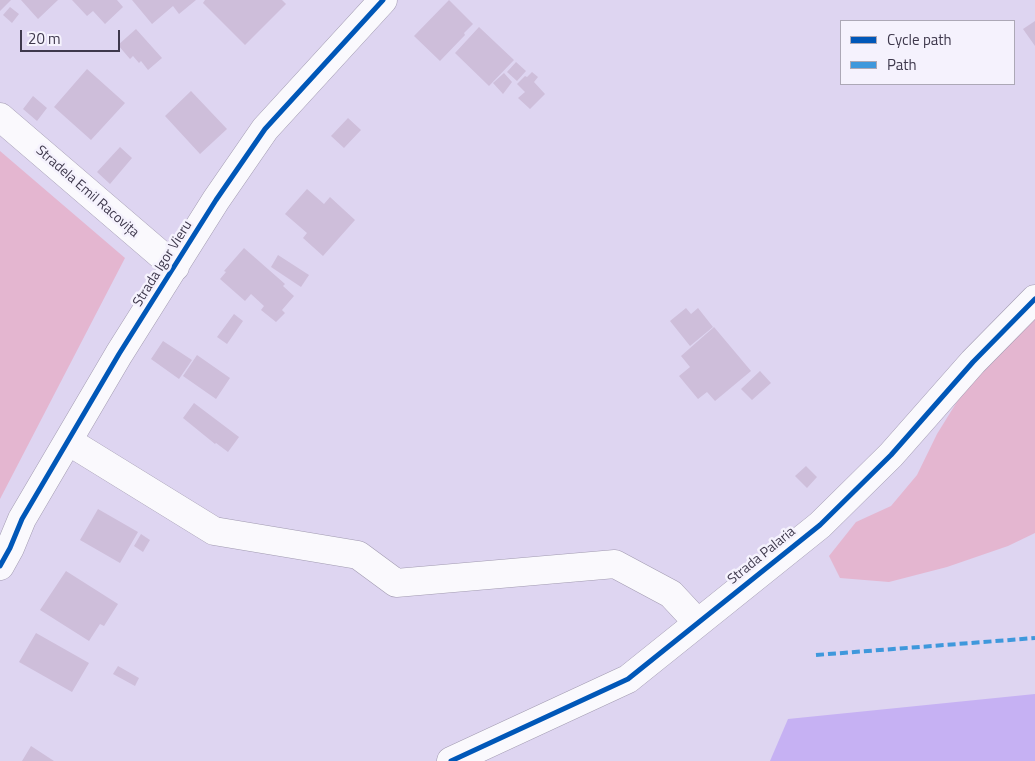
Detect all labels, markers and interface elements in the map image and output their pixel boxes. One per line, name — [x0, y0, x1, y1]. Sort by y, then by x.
scale bar — [22, 20, 122, 52]
legend — [840, 20, 1015, 85]
text: 20 m — [28, 27, 61, 50]
text: Cycle path — [887, 28, 952, 51]
text: Path — [887, 53, 917, 76]
street label: Stradela Emil Racovița — [32, 143, 142, 241]
street label: Strada Igor Vieru — [130, 218, 196, 310]
street label: Strada Palaria — [725, 524, 799, 588]

